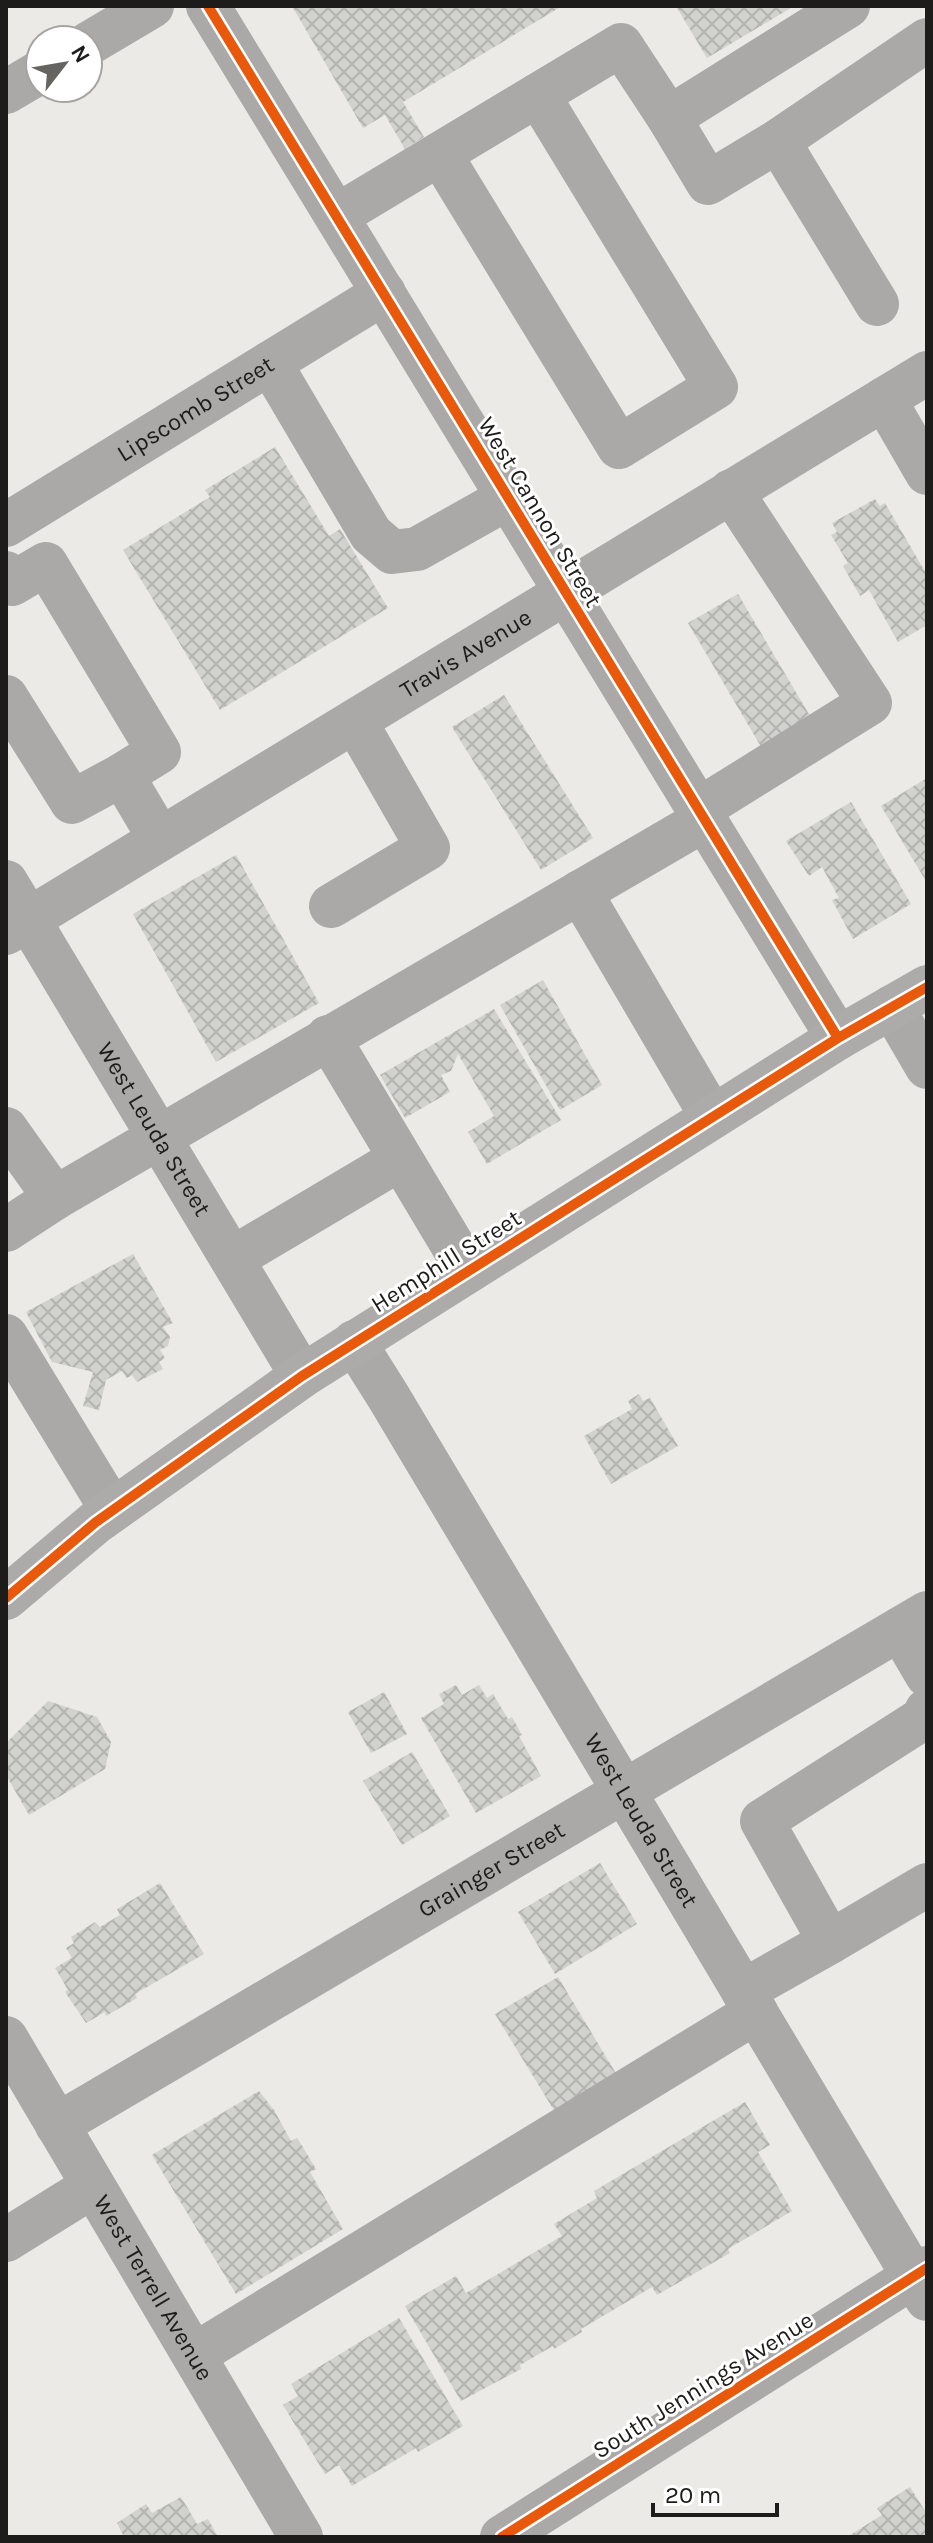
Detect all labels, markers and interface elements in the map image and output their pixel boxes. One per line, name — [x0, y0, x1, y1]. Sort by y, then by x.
north arrow — [24, 24, 104, 104]
text: N — [65, 41, 95, 68]
street label: Lipscomb Street — [112, 350, 279, 468]
street label: West Cannon Street — [472, 412, 608, 612]
street label: Travis Avenue — [395, 603, 537, 704]
street label: West Leuda Street — [91, 1037, 217, 1221]
street label: Hemphill Street — [366, 1204, 526, 1318]
street label: West Leuda Street — [579, 1728, 704, 1912]
street label: Grainger Street — [413, 1815, 570, 1923]
street label: West Terrell Avenue — [88, 2190, 219, 2386]
street label: South Jennings Avenue — [588, 2306, 818, 2464]
scale bar — [653, 2467, 777, 2517]
text: 20 m — [665, 2481, 721, 2509]

